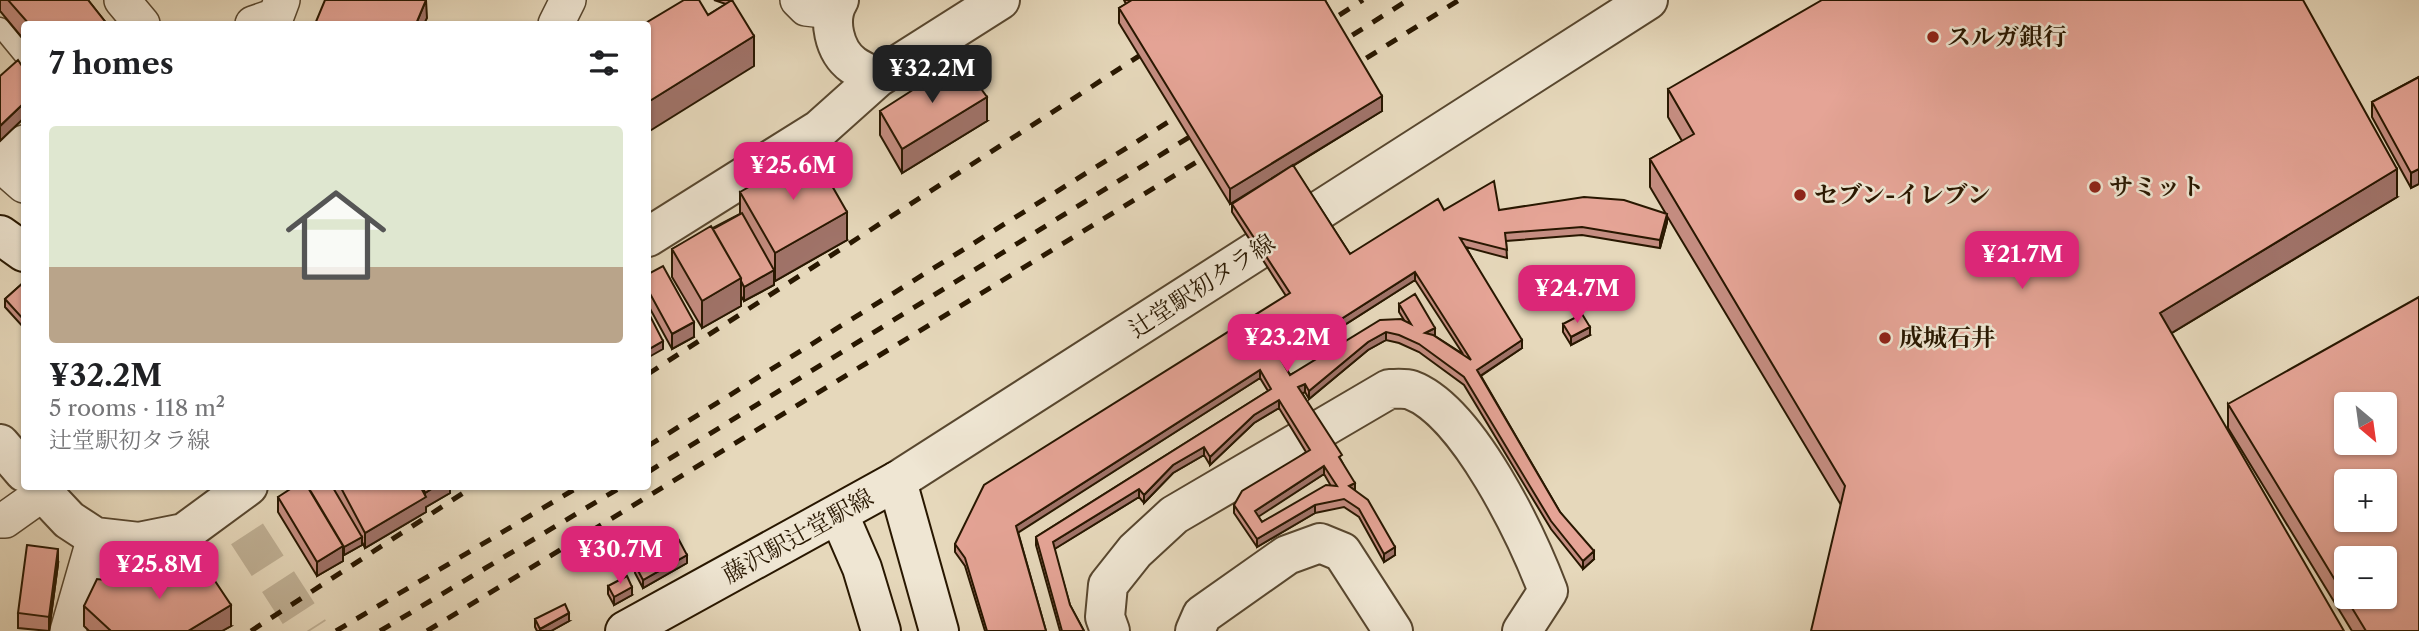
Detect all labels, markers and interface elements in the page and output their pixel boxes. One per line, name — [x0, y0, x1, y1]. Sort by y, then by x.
place label: スルガ銀行 — [1947, 22, 2067, 51]
marker: スルガ銀行 — [1925, 29, 1941, 45]
icon: filters — [585, 44, 623, 82]
text: 7 homes — [49, 45, 174, 82]
pin: ¥32.2M — [875, 46, 989, 105]
text: ¥32.2M — [889, 54, 975, 82]
pin: ¥25.6M — [736, 142, 850, 202]
text: ¥25.6M — [750, 151, 836, 179]
icon: home — [273, 172, 399, 298]
place label: サミット — [2109, 172, 2205, 201]
marker: サミット — [2087, 179, 2103, 195]
place label: セブン-イレブン — [1814, 180, 1991, 209]
marker: セブン-イレブン — [1792, 187, 1808, 203]
street label: 辻堂駅初タラ線 — [1123, 228, 1280, 343]
pin: ¥21.7M — [1965, 232, 2079, 291]
text: ¥21.7M — [1981, 240, 2063, 268]
pin: ¥24.7M — [1520, 266, 1634, 325]
text: ¥24.7M — [1534, 274, 1620, 302]
pin: ¥23.2M — [1230, 314, 1344, 374]
text: ¥23.2M — [1244, 323, 1330, 351]
place label: 成城石井 — [1899, 323, 1995, 352]
marker: 成城石井 — [1877, 330, 1893, 346]
text: ¥32.2M — [49, 357, 162, 394]
north arrow — [2334, 392, 2398, 455]
map controls — [2334, 392, 2397, 609]
text: 5 rooms · 118 m² — [49, 394, 225, 422]
text: 辻堂駅初タラ線 — [49, 426, 210, 454]
button: + — [2334, 469, 2397, 532]
street label: 藤沢駅辻堂駅線 — [717, 482, 878, 589]
pin: ¥30.7M — [563, 526, 677, 586]
text: ¥30.7M — [577, 535, 663, 563]
pin: ¥25.8M — [102, 542, 216, 601]
button: − — [2334, 546, 2397, 609]
text: ¥25.8M — [116, 550, 203, 578]

